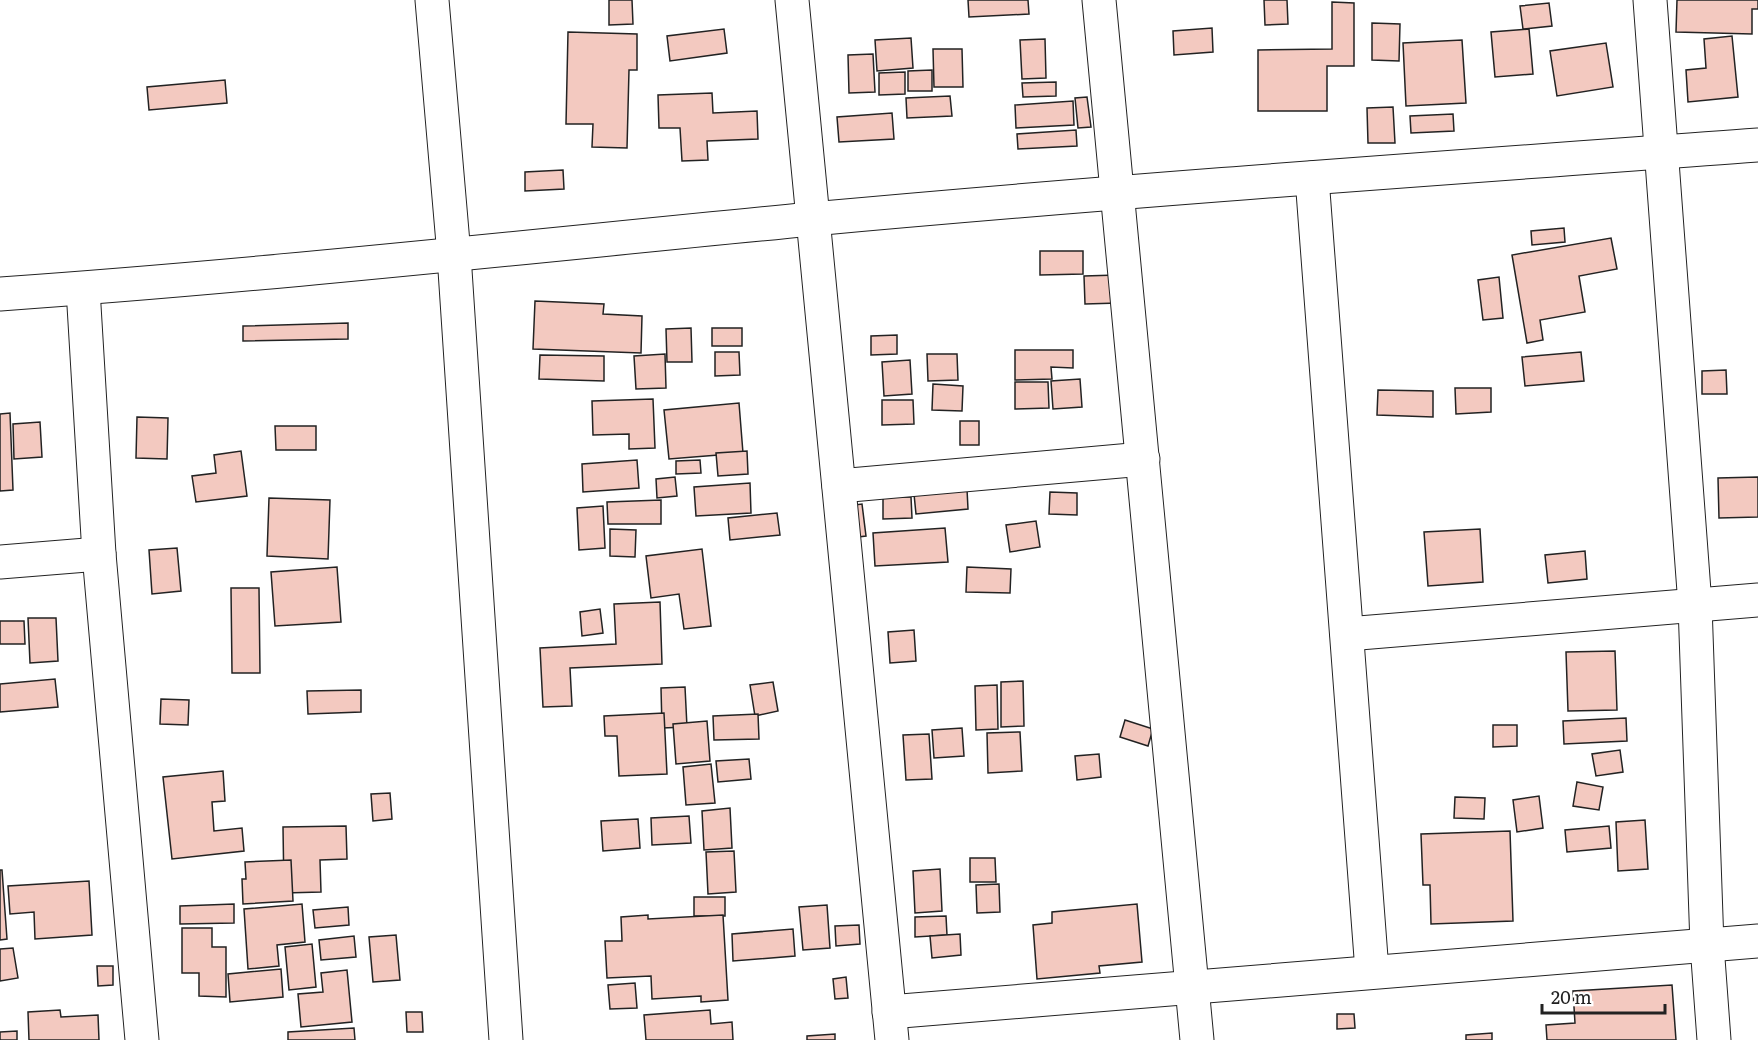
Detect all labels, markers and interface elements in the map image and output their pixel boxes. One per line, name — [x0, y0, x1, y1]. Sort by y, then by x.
scale bar — [1542, 977, 1665, 1015]
text: 20 m — [1551, 983, 1592, 1010]

